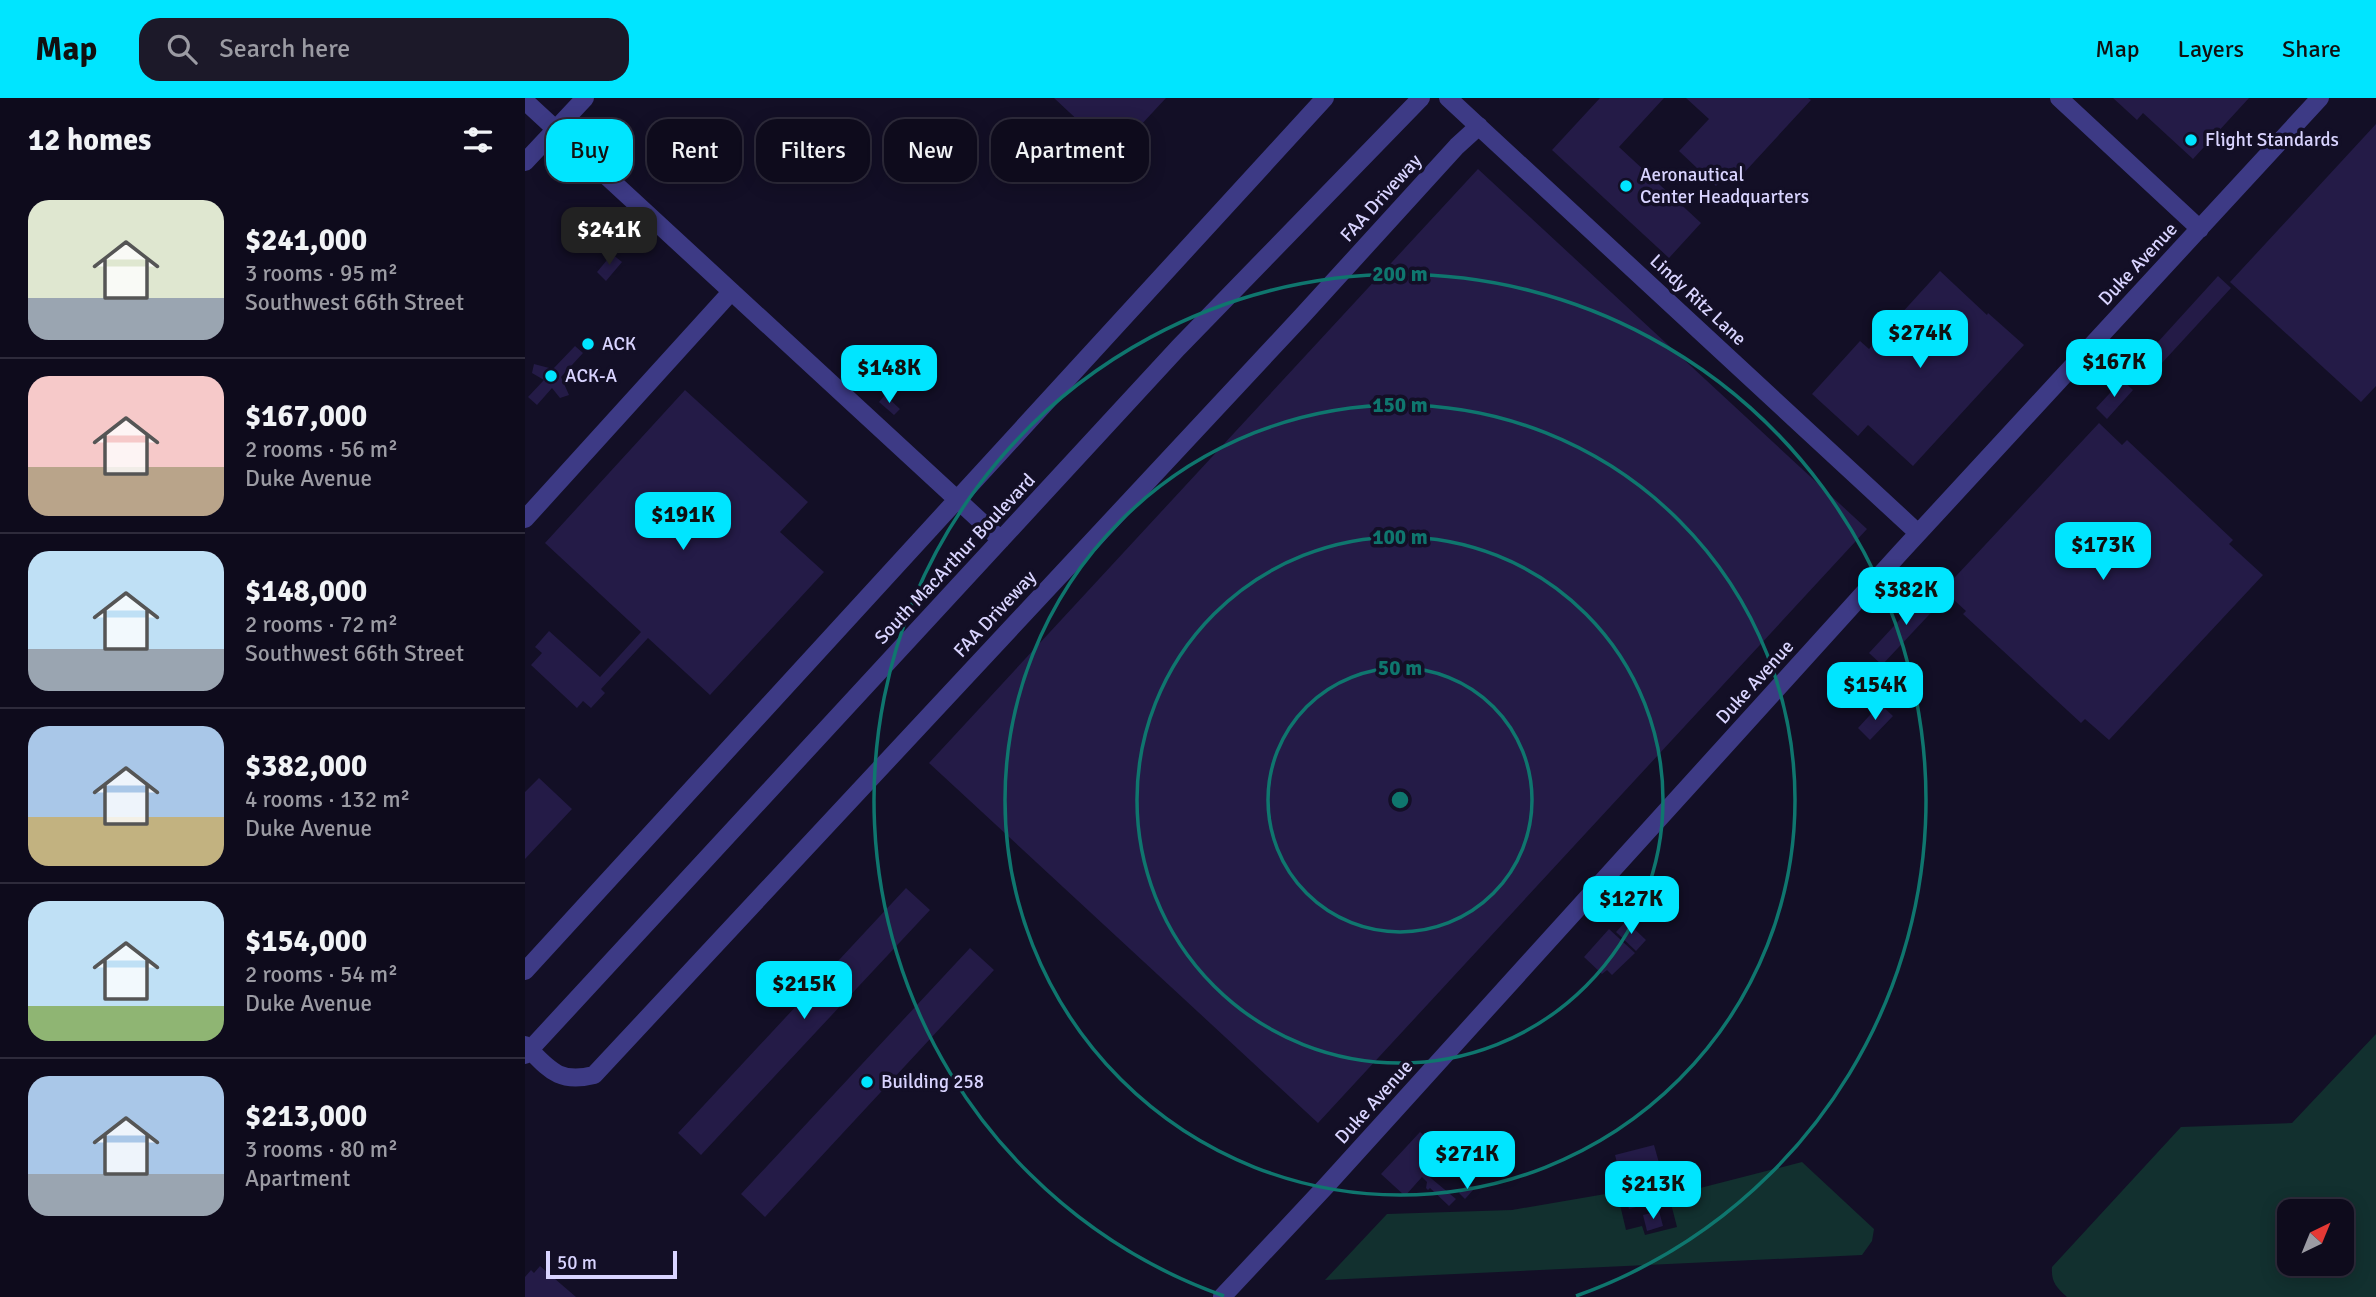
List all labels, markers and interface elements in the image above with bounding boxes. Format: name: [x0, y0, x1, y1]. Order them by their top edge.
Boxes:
search box: [139, 18, 629, 81]
text: Map: [35, 29, 97, 70]
icon: search: [163, 30, 201, 68]
text: Search here: [219, 33, 350, 65]
text: Map: [2095, 34, 2140, 64]
text: Layers: [2178, 34, 2244, 64]
text: Share: [2282, 34, 2341, 64]
chip: Buy: [546, 119, 633, 182]
chip: Rent: [647, 119, 742, 182]
chip: Filters: [756, 119, 870, 182]
chip: New: [884, 119, 977, 182]
chip: Apartment: [991, 119, 1149, 182]
icon: filters: [459, 121, 497, 159]
text: 12 homes: [28, 122, 151, 159]
place label: Flight Standards: [2205, 128, 2339, 152]
marker: Flight Standards: [2183, 132, 2199, 148]
street label: FAA Driveway: [1335, 149, 1427, 247]
place label: Aeronautical Center Headquarters: [1640, 163, 1809, 209]
marker: Aeronautical Center Headquarters: [1618, 178, 1634, 194]
pin: $241K: [560, 208, 658, 267]
text: $241K: [577, 215, 641, 244]
street label: Duke Avenue: [2093, 217, 2183, 311]
text: $241,000: [245, 222, 367, 259]
icon: home: [84, 228, 168, 312]
street label: Lindy Ritz Lane: [1645, 249, 1751, 351]
text: 3 rooms · 95 m²: [245, 259, 398, 288]
text: 200 m: [1372, 261, 1428, 287]
text: Southwest 66th Street: [245, 288, 464, 317]
pin: $274K: [1871, 310, 1969, 370]
text: $274K: [1888, 318, 1952, 347]
place label: ACK: [602, 332, 637, 356]
marker: ACK: [580, 336, 596, 352]
pin: $167K: [2065, 340, 2163, 399]
pin: $148K: [840, 345, 938, 405]
text: $167K: [2082, 347, 2146, 376]
text: $148K: [857, 353, 921, 382]
place label: ACK-A: [565, 364, 618, 388]
marker: ACK-A: [543, 368, 559, 384]
text: 150 m: [1372, 392, 1428, 418]
text: $167,000: [245, 398, 367, 435]
icon: home: [84, 404, 168, 488]
text: 2 rooms · 56 m²: [245, 435, 398, 464]
text: Duke Avenue: [245, 464, 372, 493]
street label: South MacArthur Boulevard: [869, 469, 1041, 649]
pin: $191K: [634, 492, 732, 552]
text: $191K: [651, 500, 715, 529]
pin: $173K: [2054, 522, 2152, 582]
text: 100 m: [1372, 524, 1428, 550]
text: $173K: [2071, 530, 2135, 559]
street label: FAA Driveway: [949, 565, 1041, 662]
pin: $382K: [1857, 568, 1955, 627]
text: $148,000: [245, 573, 367, 610]
text: $382K: [1874, 575, 1938, 604]
icon: home: [84, 579, 168, 663]
text: 2 rooms · 72 m²: [245, 610, 398, 639]
street label: Duke Avenue: [1711, 635, 1799, 729]
text: Southwest 66th Street: [245, 639, 464, 668]
text: 50 m: [1378, 655, 1422, 681]
pin: $154K: [1826, 662, 1924, 722]
text: $154K: [1843, 670, 1907, 699]
text: $382,000: [245, 748, 367, 785]
icon: home: [84, 754, 168, 838]
text: 4 rooms · 132 m²: [245, 785, 410, 814]
centre of rings: [1388, 788, 1412, 812]
text: Duke Avenue: [245, 814, 372, 843]
pin: $127K: [1582, 876, 1680, 936]
text: $127K: [1599, 884, 1663, 913]
text: $154,000: [245, 923, 367, 960]
icon: home: [84, 929, 168, 1013]
text: 2 rooms · 54 m²: [245, 960, 398, 989]
pin: $215K: [755, 962, 853, 1021]
text: $215K: [772, 969, 836, 998]
text: Duke Avenue: [245, 989, 372, 1018]
street label: Duke Avenue: [1330, 1055, 1418, 1149]
place label: Building 258: [881, 1070, 984, 1094]
marker: Building 258: [859, 1074, 875, 1090]
text: $213,000: [245, 1098, 367, 1135]
icon: home: [84, 1104, 168, 1188]
pin: $271K: [1418, 1132, 1516, 1191]
text: 3 rooms · 80 m²: [245, 1135, 398, 1164]
text: $271K: [1435, 1139, 1499, 1168]
pin: $213K: [1604, 1162, 1702, 1221]
text: Apartment: [245, 1164, 350, 1193]
text: $213K: [1621, 1169, 1685, 1198]
north arrow: [2277, 1199, 2354, 1276]
map controls: [2277, 1199, 2354, 1276]
scale bar: [546, 1248, 677, 1280]
text: 50 m: [557, 1251, 597, 1275]

